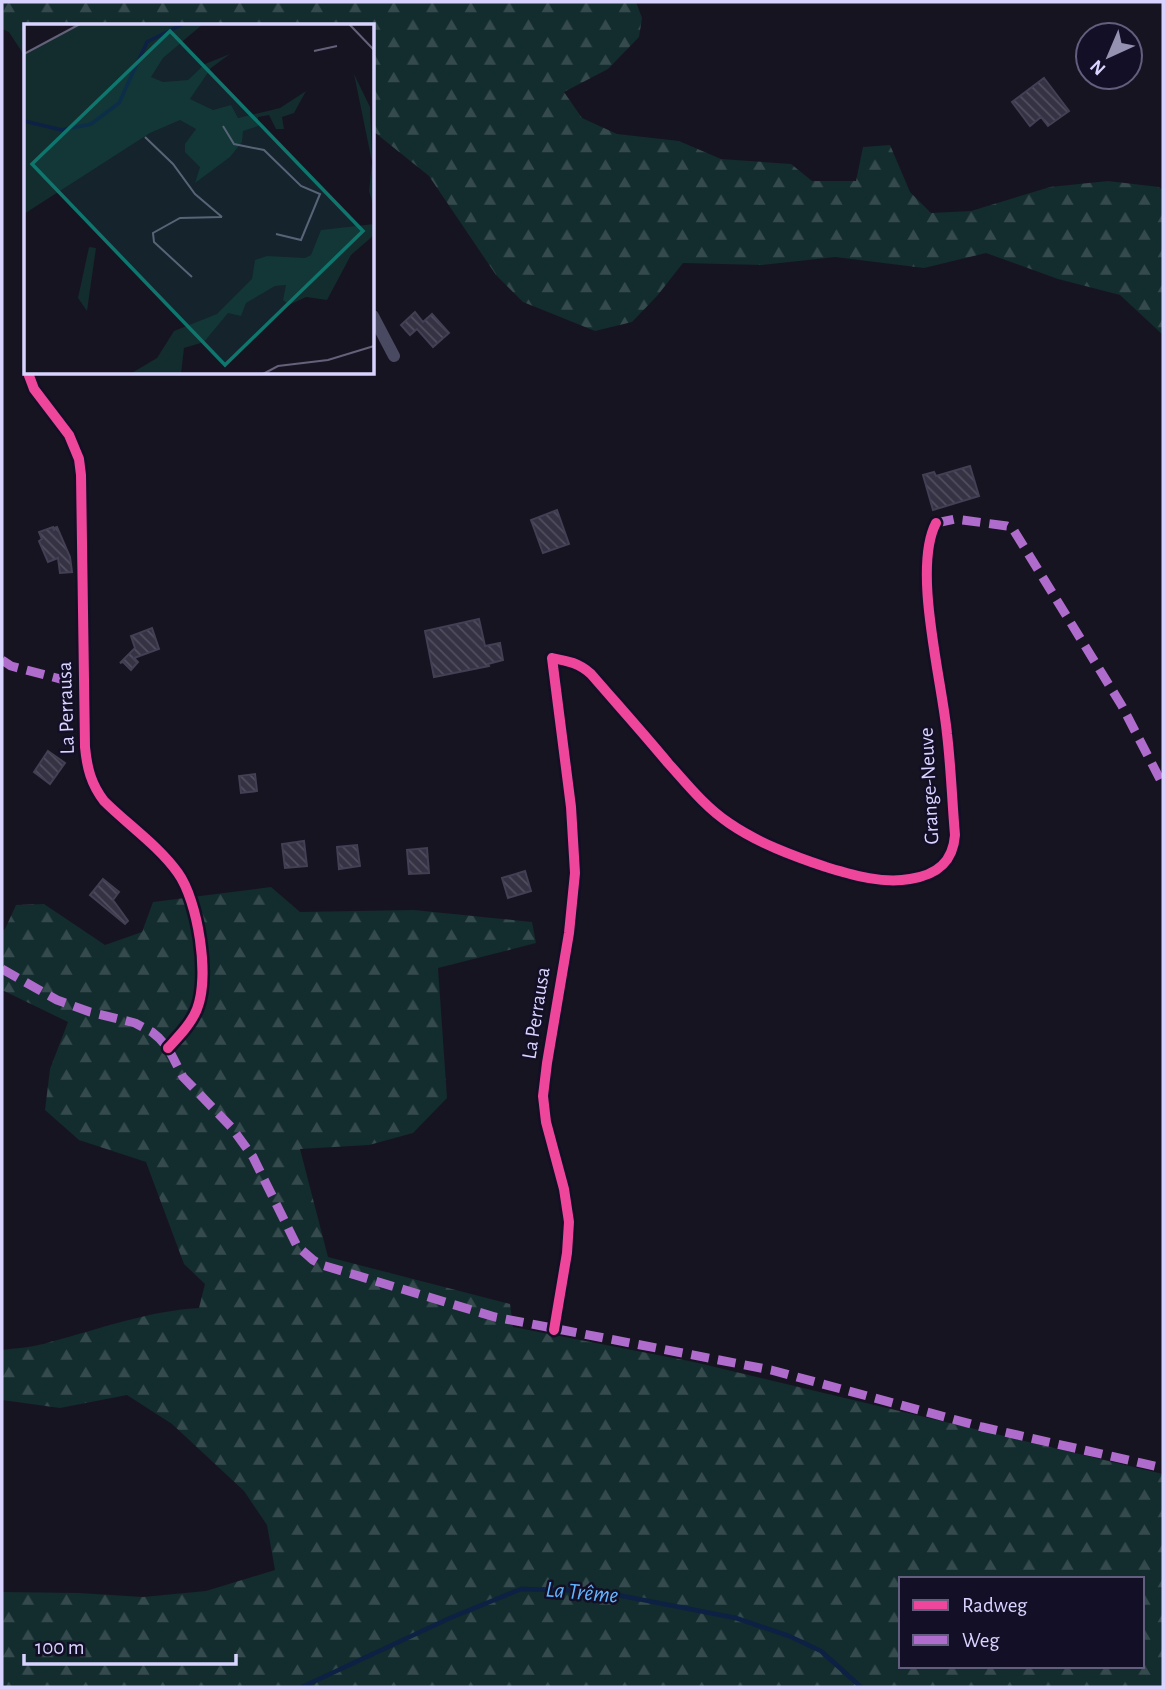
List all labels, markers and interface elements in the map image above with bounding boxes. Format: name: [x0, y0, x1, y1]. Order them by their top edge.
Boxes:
north arrow: [1074, 21, 1144, 91]
inset map: [24, 24, 374, 374]
text: N: [1087, 56, 1110, 79]
street label: La Perrausa: [54, 661, 78, 755]
street label: Grange-Neuve: [915, 727, 943, 845]
street label: La Perrausa: [518, 965, 554, 1061]
legend: [899, 1577, 1144, 1668]
water label: La Trême: [545, 1578, 620, 1608]
text: Radweg: [962, 1595, 1028, 1616]
scale bar: [24, 1622, 236, 1666]
text: Weg: [962, 1630, 1000, 1651]
text: 100 m: [35, 1637, 85, 1658]

